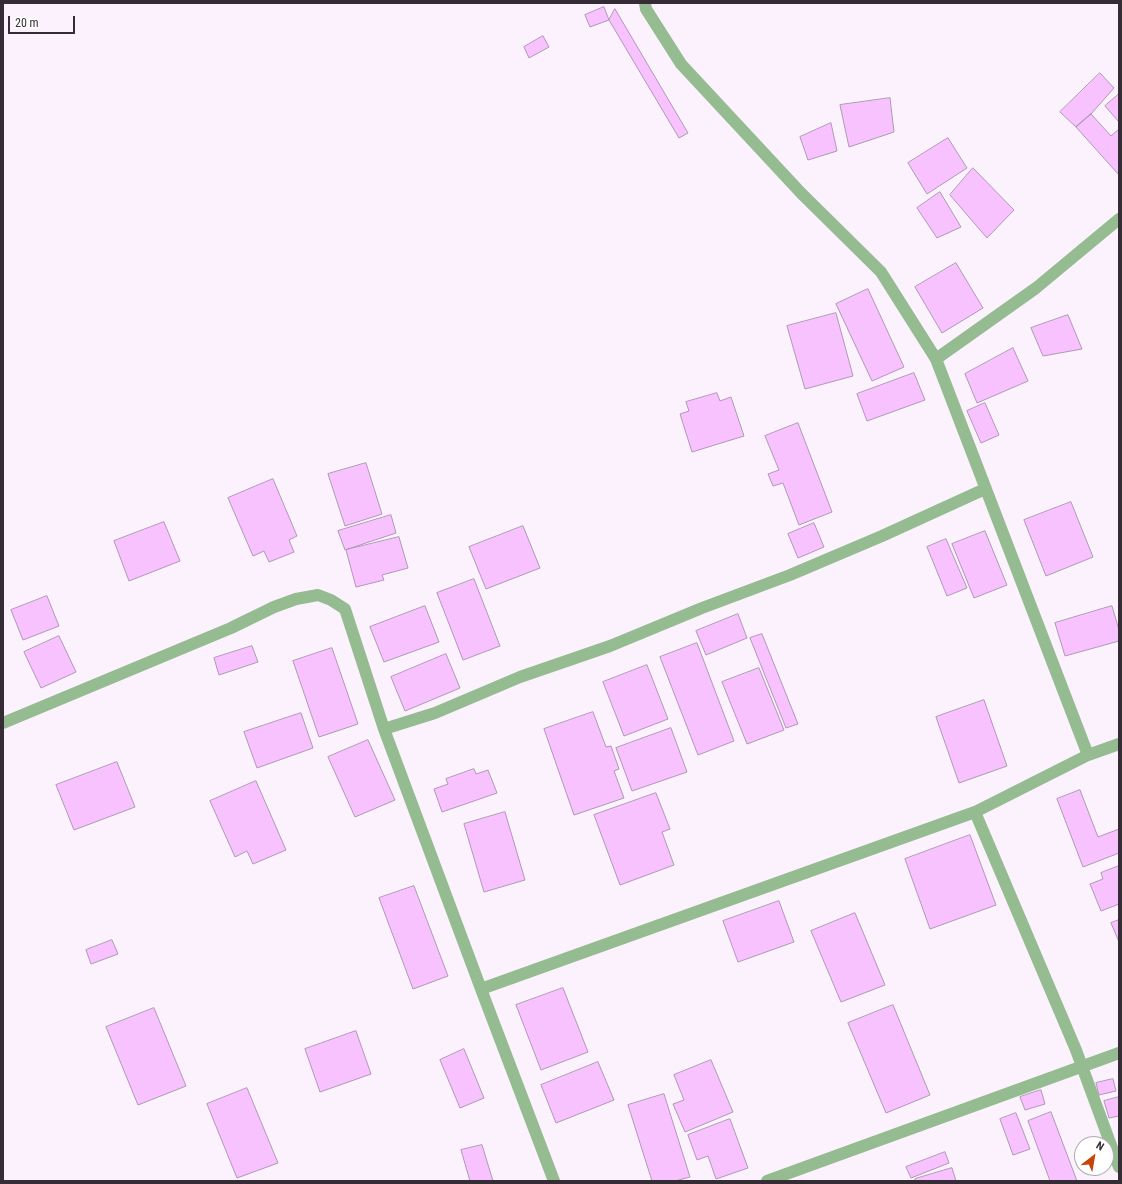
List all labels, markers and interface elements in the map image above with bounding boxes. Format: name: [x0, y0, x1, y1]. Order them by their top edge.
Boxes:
scale bar: [10, 8, 77, 34]
text: 20 m: [15, 16, 39, 30]
north arrow: [1074, 1136, 1114, 1176]
text: N: [1094, 1139, 1106, 1153]

